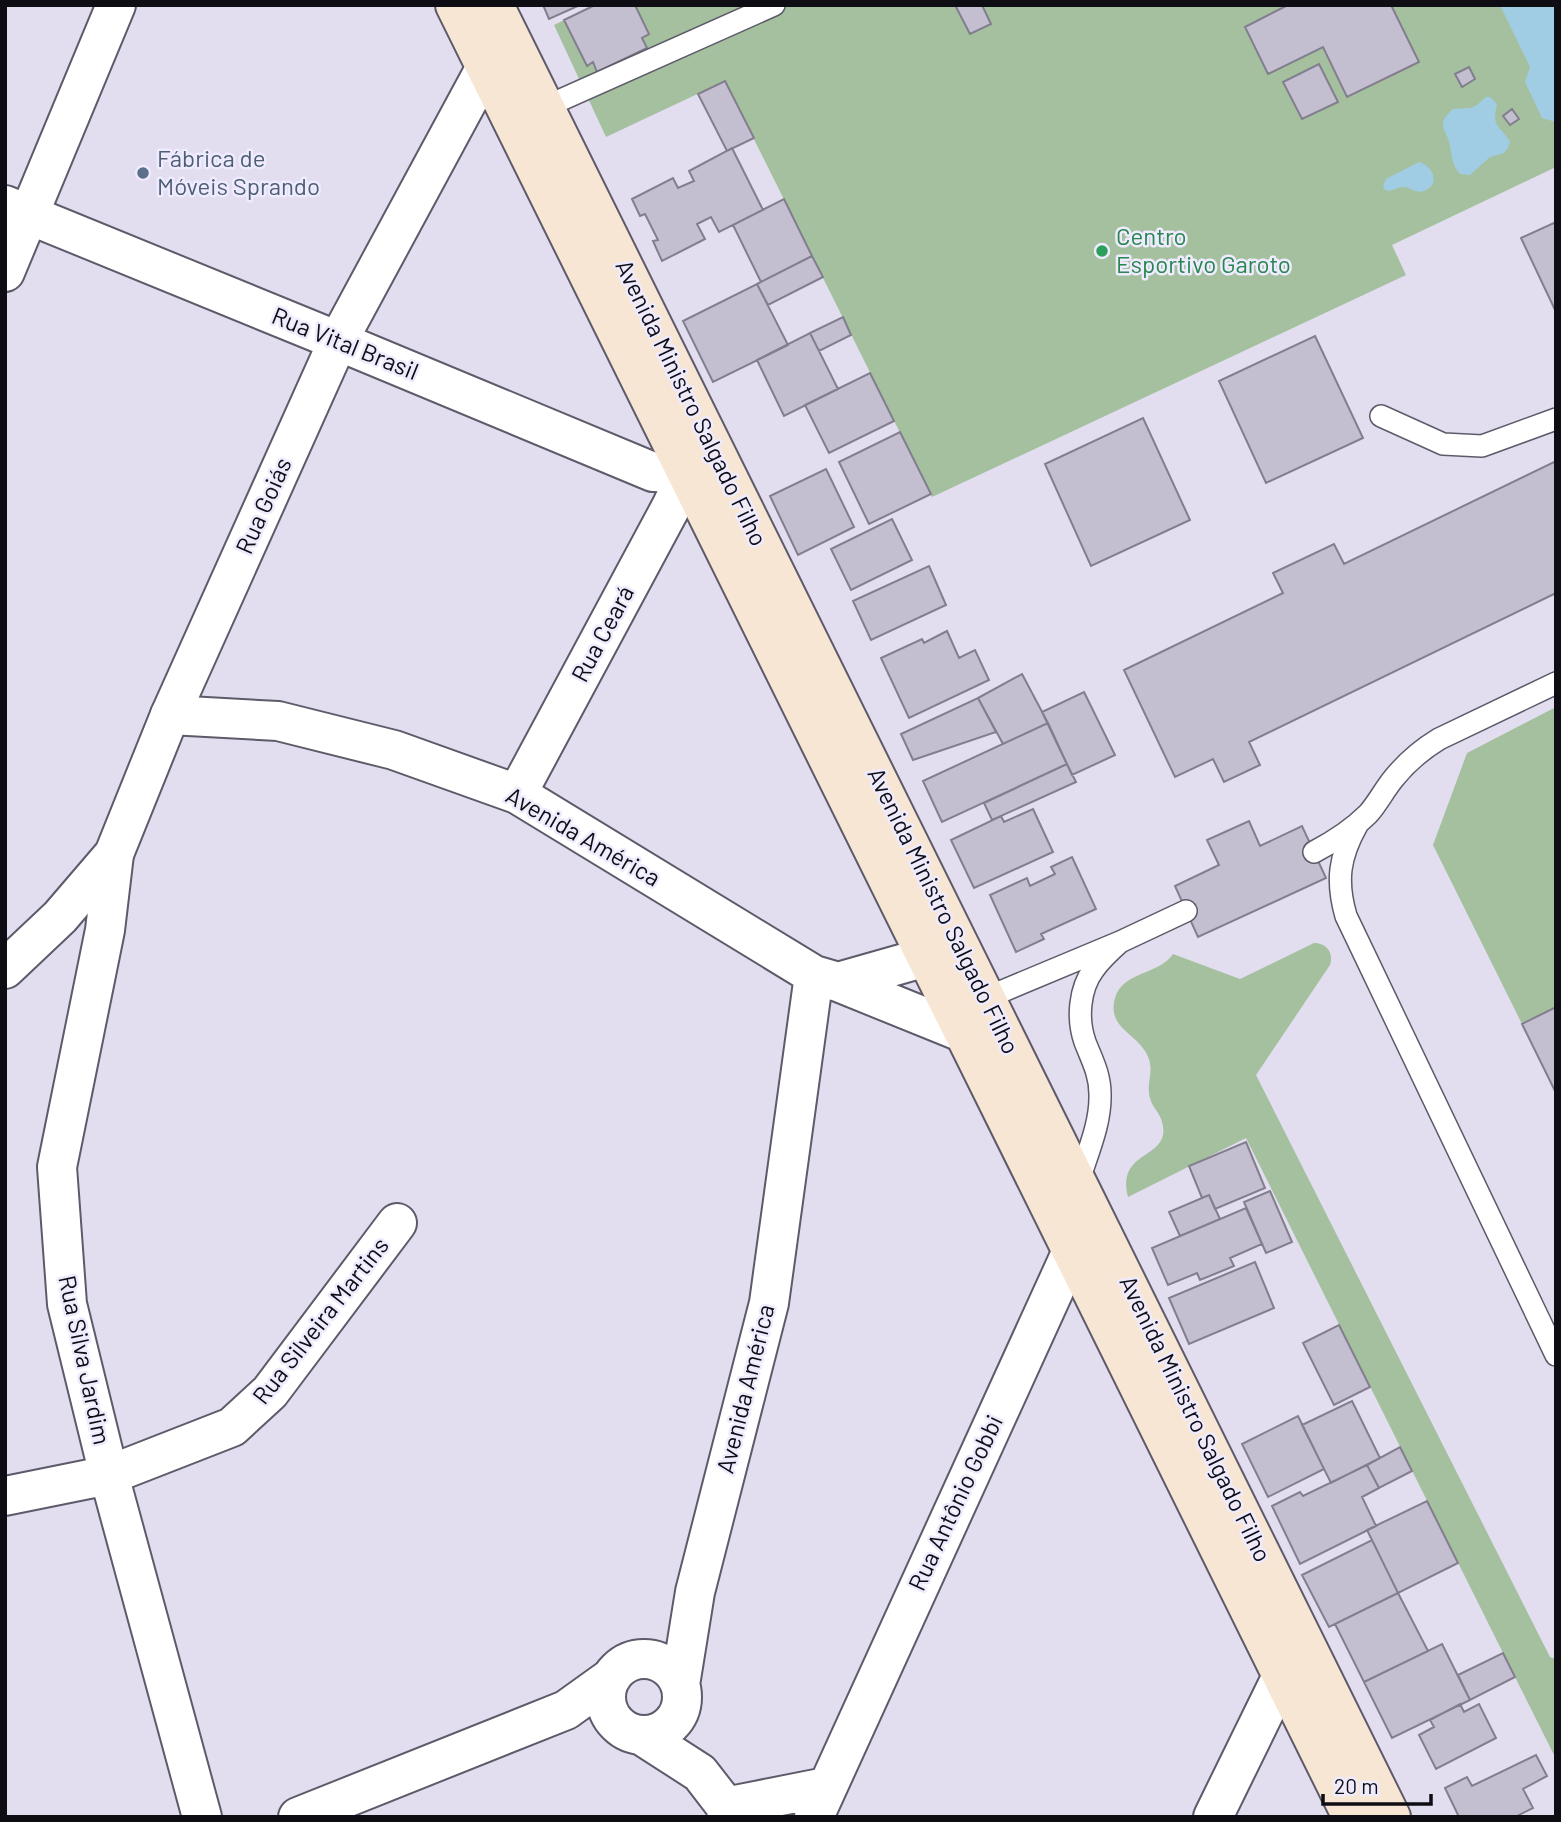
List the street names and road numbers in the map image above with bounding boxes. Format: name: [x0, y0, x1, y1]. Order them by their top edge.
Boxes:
street label: Avenida Ministro Salgado Filho: [610, 254, 774, 550]
street label: Rua Vital Brasil: [268, 300, 423, 385]
street label: Rua Goiás: [229, 453, 297, 558]
street label: Rua Ceará: [564, 580, 639, 686]
street label: Avenida Ministro Salgado Filho: [862, 762, 1026, 1058]
street label: Avenida América: [501, 780, 666, 892]
street label: Rua Silveira Martins: [246, 1231, 394, 1409]
street label: Avenida Ministro Salgado Filho: [1114, 1270, 1278, 1566]
street label: Rua Silva Jardim: [53, 1272, 118, 1447]
street label: Avenida América: [709, 1301, 780, 1476]
street label: Rua Antônio Gobbi: [901, 1410, 1008, 1595]

